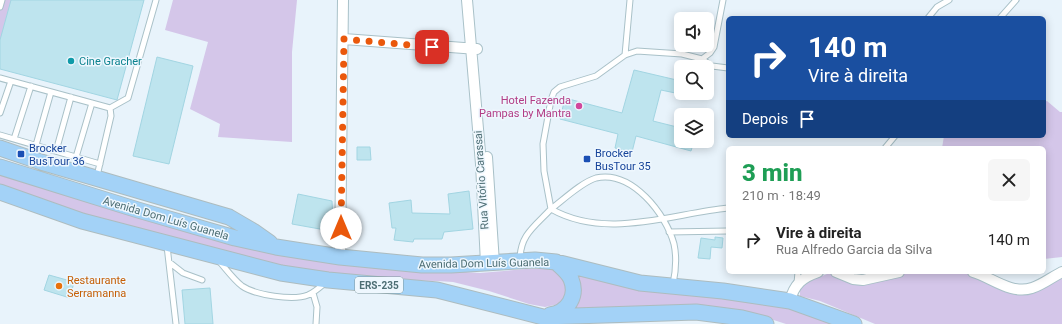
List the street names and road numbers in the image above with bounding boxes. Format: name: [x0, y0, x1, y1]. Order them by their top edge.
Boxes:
street label: Rua Vitório Carassai: [472, 130, 491, 230]
street label: Avenida Dom Luís Guanela: [101, 194, 230, 243]
street label: Avenida Dom Luís Guanela: [419, 256, 549, 271]
road number: ERS-235: [355, 277, 403, 293]

